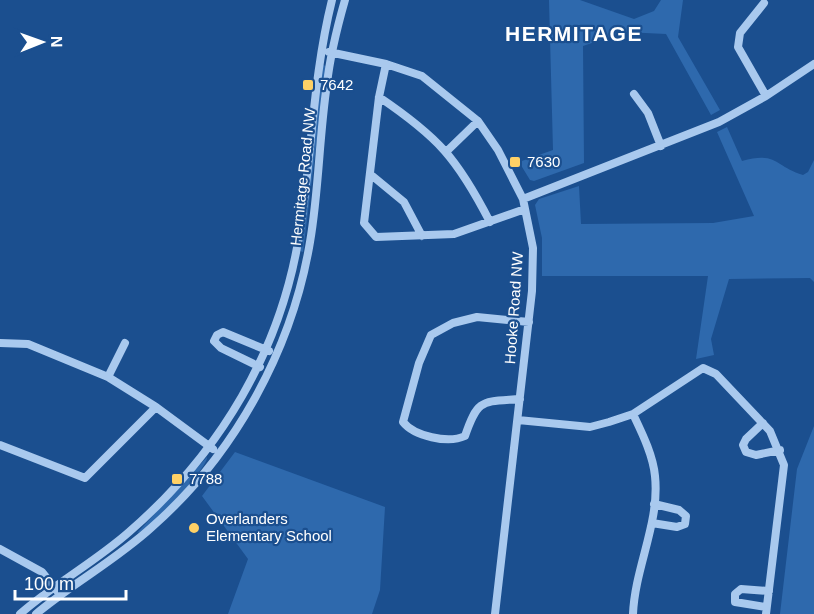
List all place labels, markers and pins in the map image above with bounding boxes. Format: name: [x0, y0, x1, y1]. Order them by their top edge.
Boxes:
place label: 7642: [320, 76, 353, 93]
marker: 7642: [301, 78, 315, 92]
place label: 7630: [527, 153, 560, 170]
marker: 7630: [508, 155, 522, 169]
place label: 7788: [189, 470, 222, 487]
marker: 7788: [170, 472, 184, 486]
place label: Overlanders Elementary School: [206, 510, 332, 544]
marker: Overlanders Elementary School: [187, 521, 201, 535]

